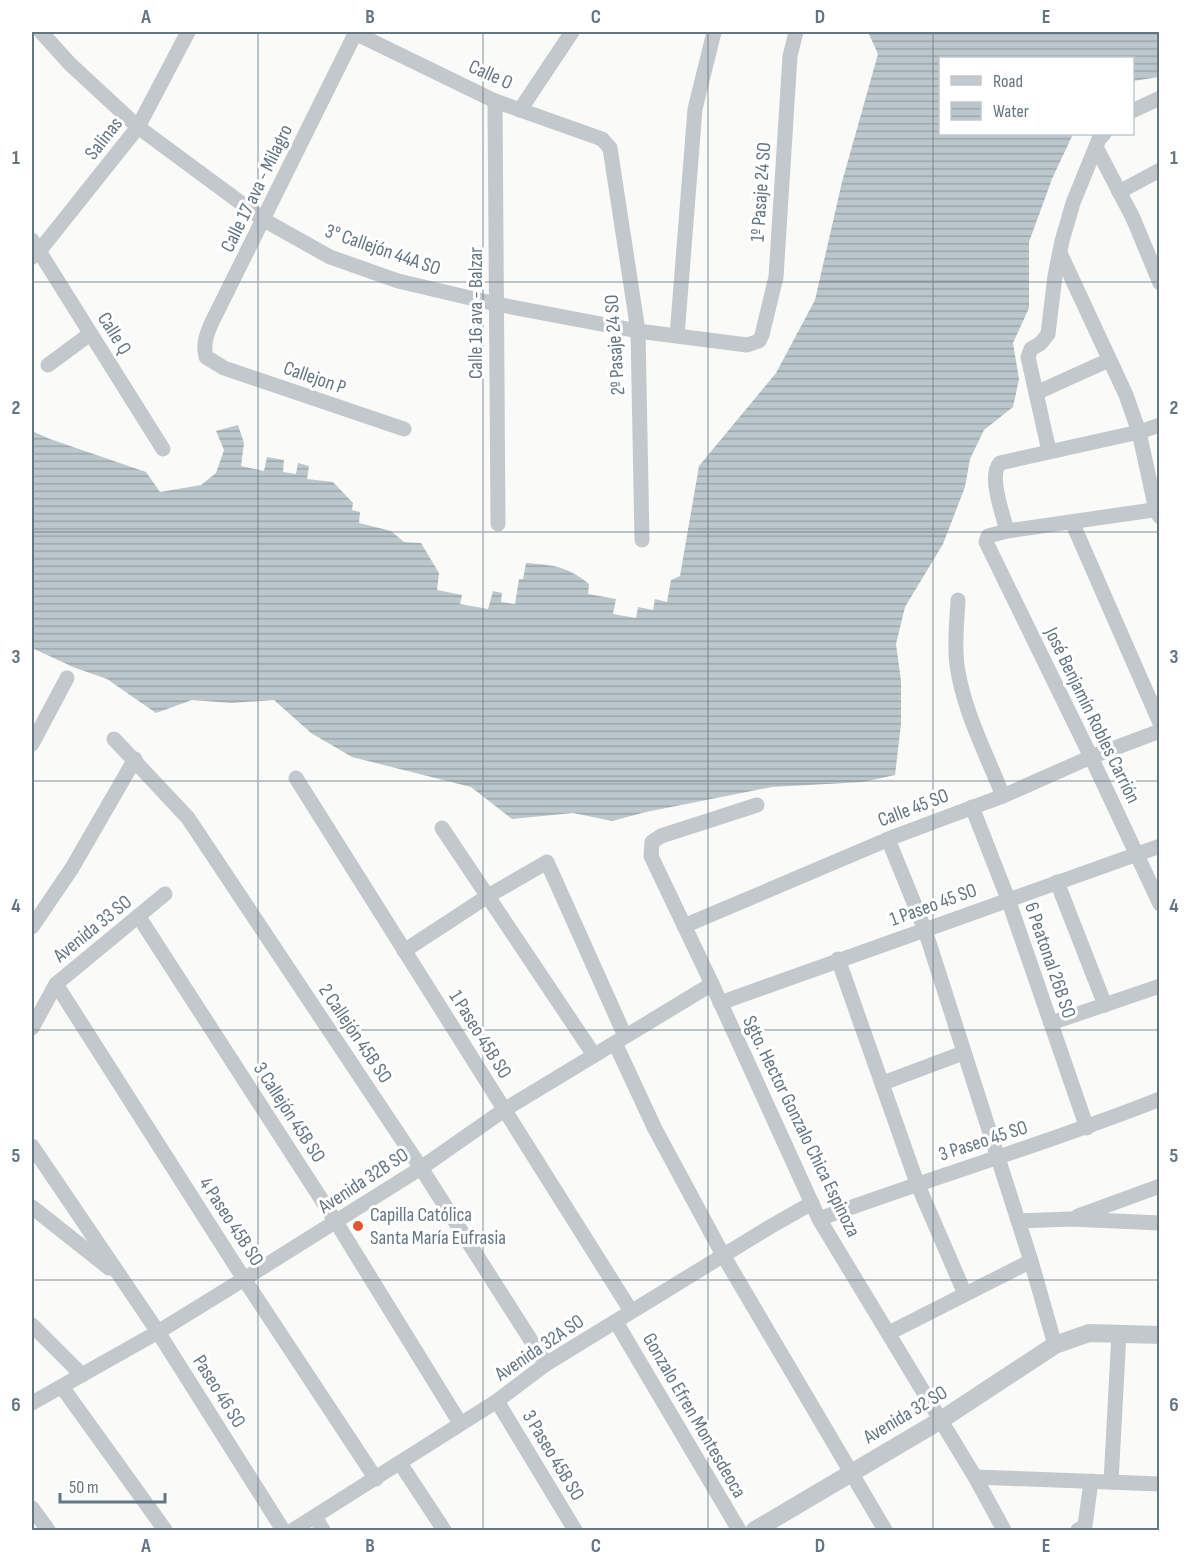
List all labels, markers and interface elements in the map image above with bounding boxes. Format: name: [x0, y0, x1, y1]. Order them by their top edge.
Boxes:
text: A: [140, 5, 151, 29]
text: B: [365, 5, 375, 29]
text: C: [591, 5, 601, 29]
text: D: [815, 5, 825, 29]
text: E: [1042, 5, 1050, 29]
street label: Calle O: [465, 55, 516, 95]
legend: [939, 57, 1134, 135]
text: Road: [993, 71, 1023, 92]
text: Water: [993, 101, 1029, 122]
street label: Salinas: [80, 112, 128, 165]
street label: Calle 17 ava - Milagro: [216, 121, 298, 256]
street label: 1º Pasaje 24 SO: [746, 141, 776, 243]
text: 1: [12, 146, 20, 170]
text: 1: [1170, 146, 1178, 170]
street label: 3° Callejón 44A SO: [322, 219, 444, 281]
street label: Calle 16 ava - Balzar: [464, 247, 488, 379]
street label: 2º Pasaje 24 SO: [600, 294, 630, 396]
street label: Calle Q: [92, 308, 136, 359]
street label: Callejon P: [280, 356, 349, 400]
text: 2: [12, 396, 20, 420]
text: 2: [1170, 396, 1178, 420]
street label: José Benjamín Robles Carrión: [1039, 623, 1145, 807]
text: 3: [12, 645, 21, 669]
text: 3: [1170, 645, 1179, 669]
street label: Calle 45 SO: [875, 784, 952, 832]
street label: 1 Paseo 45 SO: [887, 878, 980, 932]
street label: Avenida 33 SO: [48, 890, 137, 968]
text: 4: [11, 894, 21, 918]
text: 4: [1169, 894, 1179, 918]
street label: 6 Peatonal 26B SO: [1019, 899, 1081, 1021]
street label: 2 Callejón 45B SO: [313, 979, 397, 1088]
street label: 1 Paseo 45B SO: [444, 986, 517, 1083]
street label: Sgto. Hector Gonzalo Chica Espinoza: [737, 1012, 865, 1241]
street label: 3 Callejón 45B SO: [248, 1058, 330, 1167]
street label: 3 Paseo 45 SO: [936, 1115, 1031, 1167]
street label: Avenida 32B SO: [313, 1143, 413, 1219]
text: 5: [12, 1144, 21, 1168]
text: 5: [1170, 1144, 1179, 1168]
street label: 4 Paseo 45B SO: [194, 1173, 269, 1270]
place label: Capilla Católica Santa María Eufrasia: [370, 1203, 506, 1250]
marker: Capilla Católica Santa María Eufrasia: [351, 1219, 365, 1233]
street label: Avenida 32A SO: [490, 1309, 589, 1387]
street label: Gonzalo Efren Montesdeoca: [637, 1329, 751, 1502]
street label: Paseo 46 SO: [187, 1351, 251, 1432]
street label: Avenida 32 SO: [858, 1380, 952, 1450]
text: 6: [11, 1393, 21, 1417]
text: 6: [1169, 1393, 1179, 1417]
street label: 3 Paseo 45B SO: [517, 1406, 589, 1505]
scale bar: [60, 1466, 165, 1504]
text: 50 m: [69, 1477, 99, 1498]
text: A: [140, 1534, 151, 1558]
text: B: [365, 1534, 375, 1558]
text: C: [591, 1534, 601, 1558]
text: D: [815, 1534, 825, 1558]
text: E: [1042, 1534, 1050, 1558]

